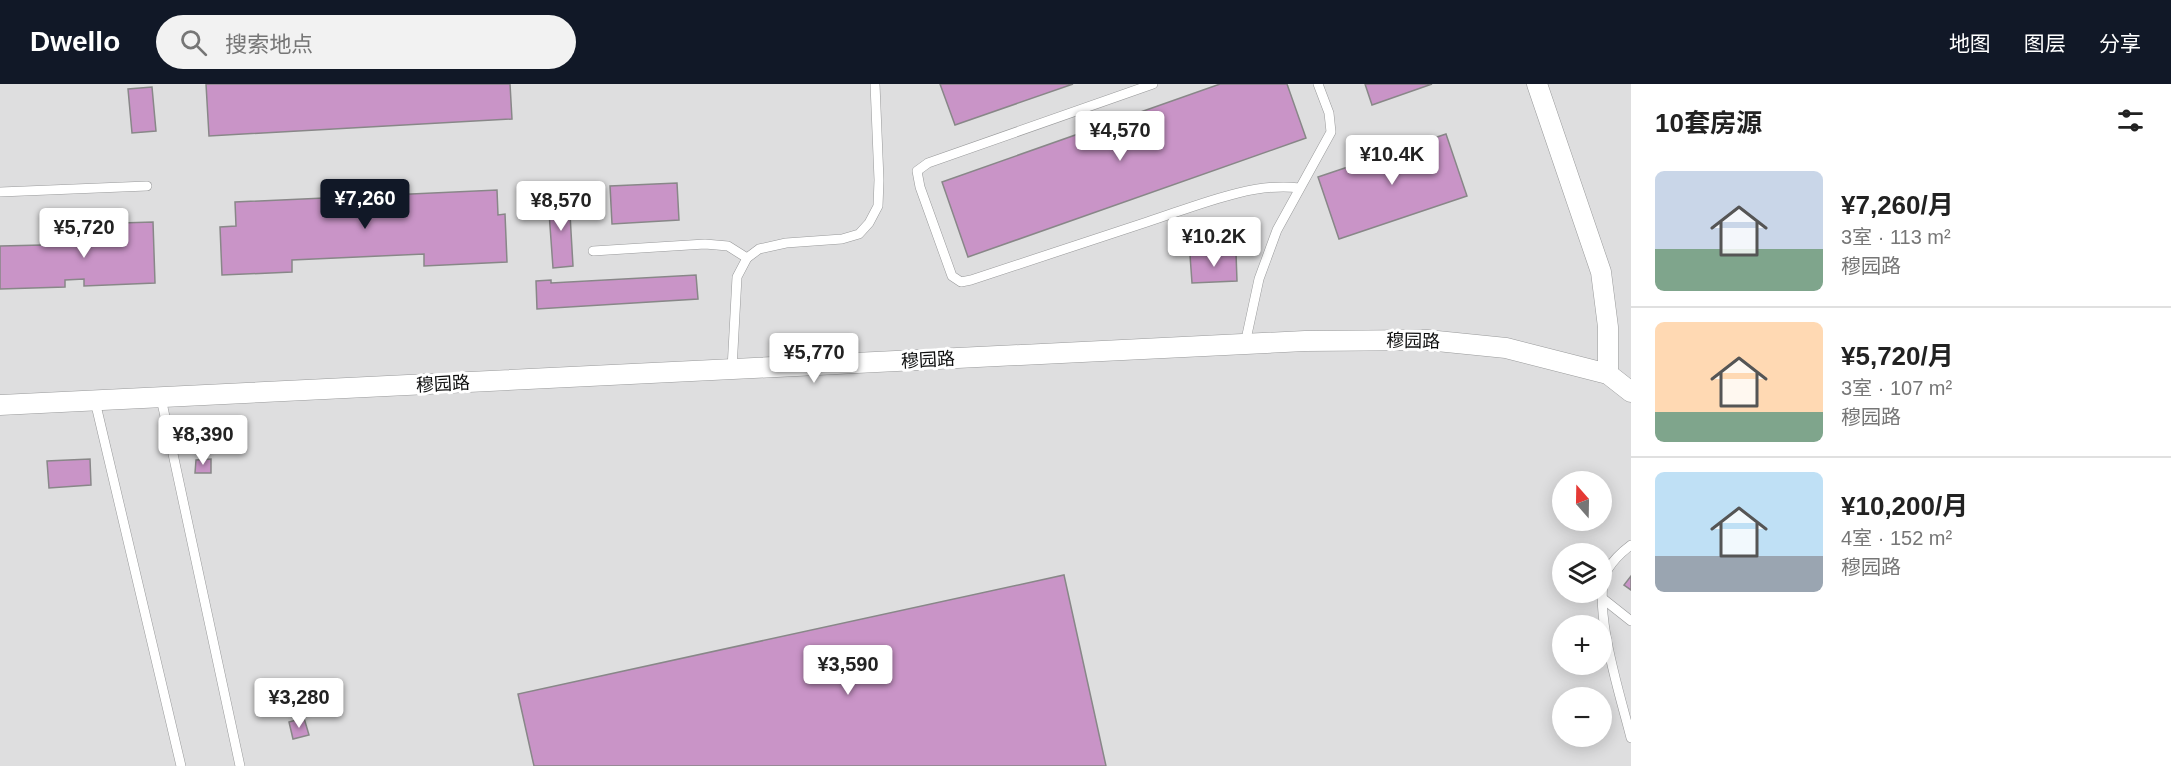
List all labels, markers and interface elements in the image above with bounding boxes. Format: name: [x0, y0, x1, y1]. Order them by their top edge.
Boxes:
search box: [156, 15, 576, 69]
text: Dwello: [30, 26, 120, 57]
icon: search: [177, 26, 210, 59]
text: 搜索地点: [225, 32, 313, 57]
text: 地图: [1949, 32, 1991, 55]
text: 图层: [2024, 32, 2066, 55]
text: 分享: [2099, 32, 2141, 55]
icon: filters: [2114, 104, 2147, 137]
text: 10套房源: [1655, 108, 1762, 138]
pin: ¥4,570: [1071, 111, 1169, 162]
text: ¥4,570: [1089, 119, 1151, 141]
pin: ¥10.4K: [1343, 135, 1441, 186]
text: ¥10.4K: [1360, 143, 1424, 165]
pin: ¥7,260: [316, 179, 414, 230]
pin: ¥8,570: [512, 181, 610, 232]
text: ¥7,260: [334, 187, 396, 209]
text: ¥8,570: [530, 189, 592, 211]
text: ¥7,260/月: [1841, 190, 1954, 220]
icon: home: [1703, 195, 1775, 267]
pin: ¥5,720: [35, 208, 133, 259]
text: ¥5,720: [53, 216, 115, 238]
pin: ¥10.2K: [1165, 217, 1263, 268]
text: ¥10.2K: [1182, 225, 1246, 247]
text: 3室 · 113 m²: [1841, 226, 1951, 248]
text: 穆园路: [1841, 255, 1901, 277]
street label: 穆园路: [1386, 331, 1440, 351]
pin: ¥5,770: [765, 333, 863, 384]
text: ¥5,770: [783, 341, 845, 363]
text: ¥5,720/月: [1841, 341, 1954, 371]
icon: home: [1703, 346, 1775, 418]
street label: 穆园路: [901, 349, 955, 371]
street label: 穆园路: [416, 373, 470, 395]
text: 3室 · 107 m²: [1841, 377, 1952, 399]
text: 穆园路: [1841, 406, 1901, 428]
pin: ¥8,390: [154, 415, 252, 466]
text: ¥8,390: [172, 423, 234, 445]
north arrow: [1552, 471, 1612, 531]
map controls: [1552, 471, 1612, 747]
text: ¥10,200/月: [1841, 491, 1968, 521]
icon: home: [1703, 496, 1775, 568]
text: 4室 · 152 m²: [1841, 527, 1952, 549]
button: layers: [1552, 543, 1612, 603]
text: 穆园路: [1841, 556, 1901, 578]
button: +: [1552, 615, 1612, 675]
pin: ¥3,590: [799, 645, 897, 696]
text: ¥3,590: [817, 653, 879, 675]
pin: ¥3,280: [250, 678, 348, 729]
text: ¥3,280: [268, 686, 330, 708]
button: −: [1552, 687, 1612, 747]

